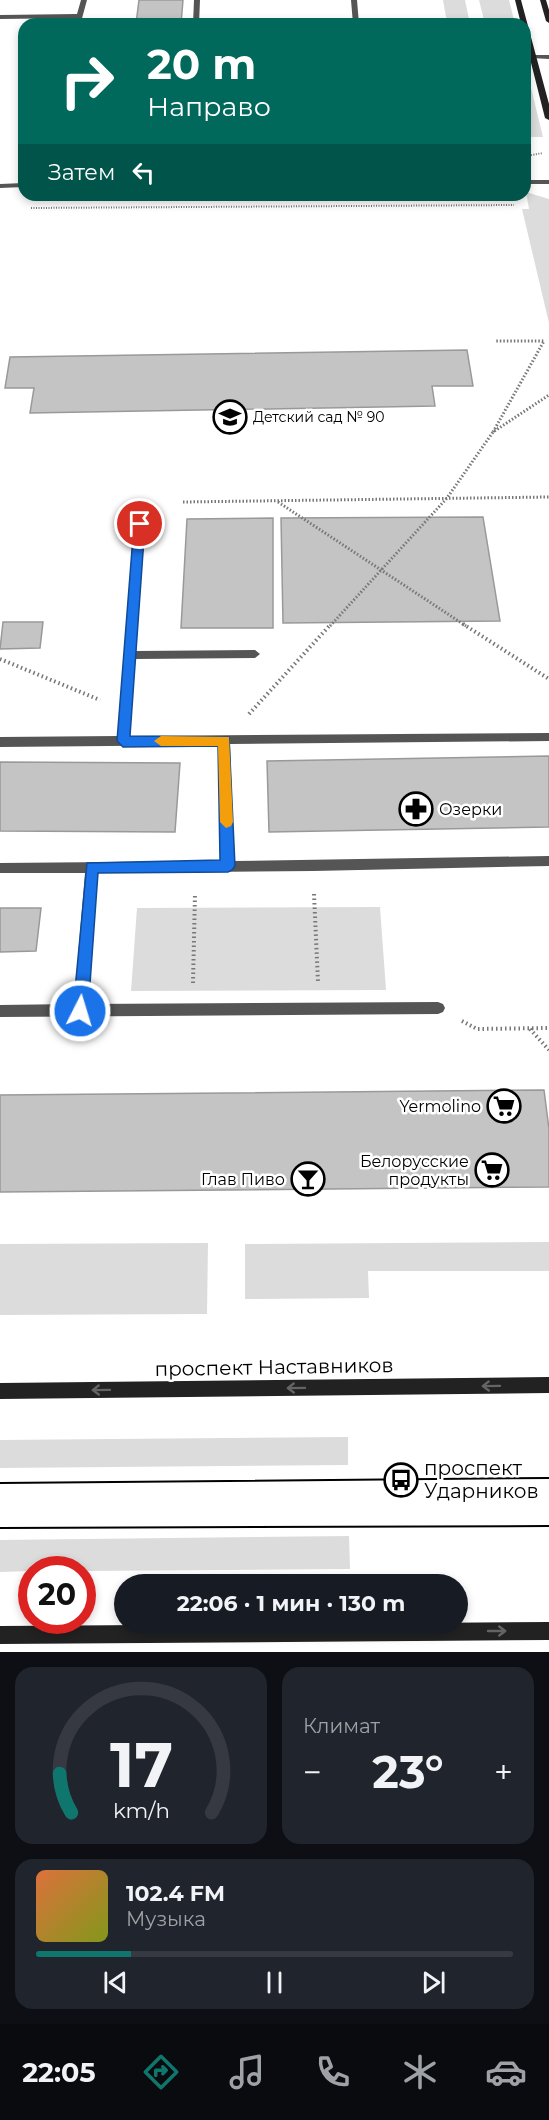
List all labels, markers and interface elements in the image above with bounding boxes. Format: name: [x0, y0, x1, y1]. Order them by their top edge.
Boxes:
text: 20 m: [147, 38, 256, 90]
icon: right: [48, 42, 126, 120]
text: Направо: [147, 90, 271, 123]
icon: left: [127, 156, 160, 189]
text: Затем: [48, 159, 115, 186]
school or university icon: Детский сад № 90: [212, 399, 248, 435]
place label: Детский сад № 90: [253, 408, 385, 426]
pin: [114, 498, 165, 549]
icon: arrive: [123, 507, 156, 540]
pharmacy icon: Озерки: [398, 791, 434, 827]
place label: Озерки: [439, 800, 502, 819]
position arrow: [48, 979, 112, 1043]
supermarket icon: Yermolino: [486, 1088, 522, 1124]
place label: Yermolino: [399, 1097, 481, 1116]
place label: Белорусские продукты: [360, 1152, 469, 1189]
supermarket icon: Белорусские продукты: [474, 1152, 510, 1188]
bar icon: Глав Пиво: [290, 1161, 326, 1197]
place label: Глав Пиво: [201, 1170, 285, 1189]
street label: проспект Наставников: [154, 1353, 394, 1381]
one-way arrow: [481, 1380, 501, 1392]
one-way arrow: [286, 1382, 306, 1394]
one-way arrow: [91, 1384, 111, 1396]
place label: проспект Ударников: [424, 1456, 539, 1503]
bus stop icon: проспект Ударников: [383, 1462, 419, 1498]
speed limit sign: 20: [18, 1556, 96, 1634]
text: 22:06 · 1 мин · 130 m: [177, 1590, 405, 1617]
one-way arrow: [487, 1625, 507, 1637]
text: Климат: [303, 1714, 380, 1738]
text: 17: [109, 1727, 173, 1803]
text: 23°: [372, 1744, 444, 1799]
text: −: [303, 1752, 322, 1792]
text: +: [494, 1752, 513, 1792]
text: km/h: [112, 1797, 170, 1823]
text: 102.4 FM: [126, 1880, 225, 1907]
text: Музыка: [126, 1907, 206, 1931]
icon: previous: [99, 1966, 132, 1999]
icon: pause: [258, 1966, 291, 1999]
icon: next: [417, 1966, 450, 1999]
icon: directions: [140, 2051, 182, 2093]
icon: music: [226, 2051, 268, 2093]
icon: phone: [312, 2051, 354, 2093]
icon: climate: [399, 2051, 441, 2093]
icon: car: [485, 2051, 527, 2093]
text: 22:05: [22, 2056, 95, 2089]

